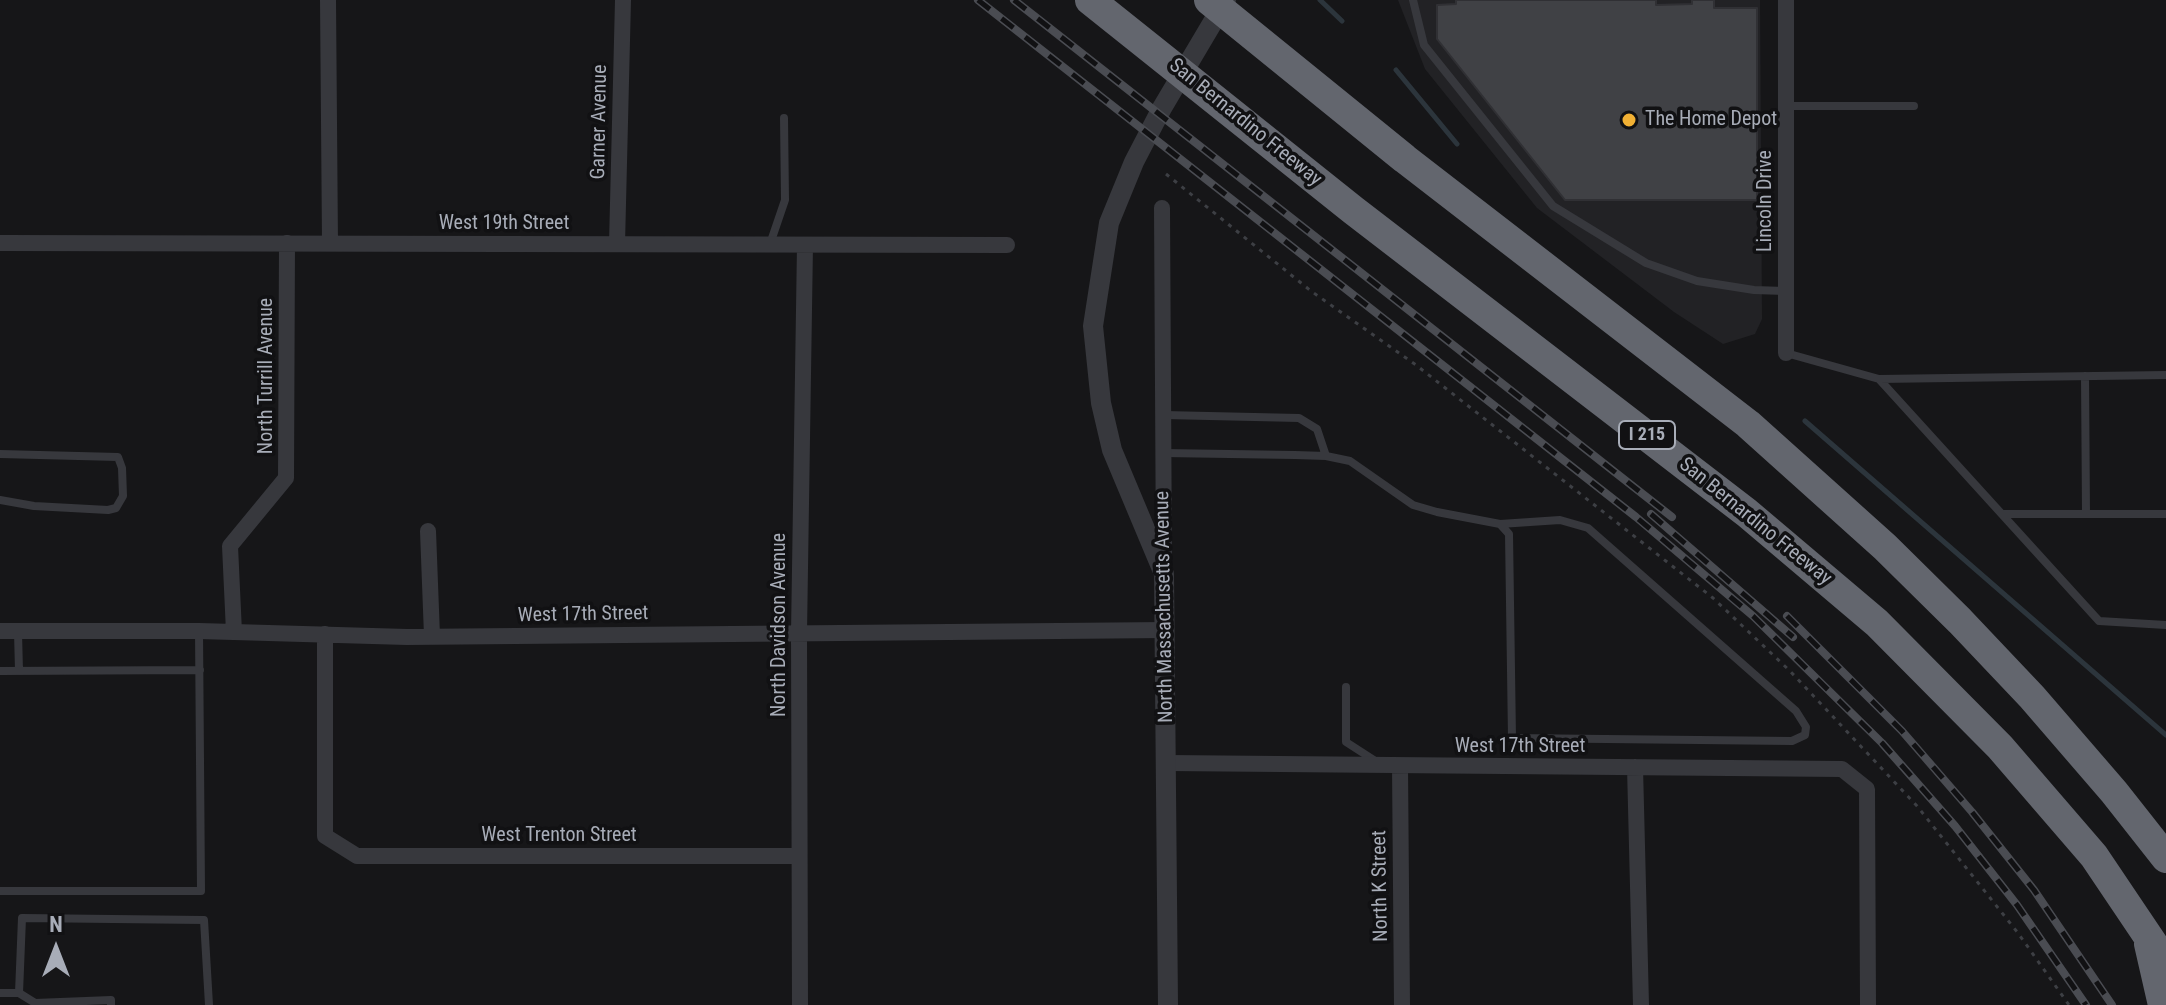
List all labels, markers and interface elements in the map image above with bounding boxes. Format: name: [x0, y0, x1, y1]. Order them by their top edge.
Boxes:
street label: San Bernardino Freeway: [1164, 54, 1326, 192]
street label: Garner Avenue: [587, 64, 613, 180]
place label: The Home Depot: [1645, 108, 1777, 132]
marker: The Home Depot: [1620, 111, 1638, 129]
street label: Lincoln Drive: [1754, 150, 1778, 252]
street label: West 19th Street: [439, 212, 569, 236]
street label: North Turrill Avenue: [255, 298, 279, 454]
road number: I 215: [1619, 421, 1675, 449]
street label: San Bernardino Freeway: [1674, 453, 1836, 591]
street label: North Massachusetts Avenue: [1151, 491, 1179, 723]
street label: North Davidson Avenue: [768, 533, 792, 717]
street label: West 17th Street: [517, 602, 649, 628]
street label: West 17th Street: [1455, 735, 1585, 759]
street label: West Trenton Street: [481, 824, 637, 848]
street label: North K Street: [1368, 830, 1394, 942]
north arrow: [16, 909, 96, 989]
text: N: [49, 912, 63, 937]

